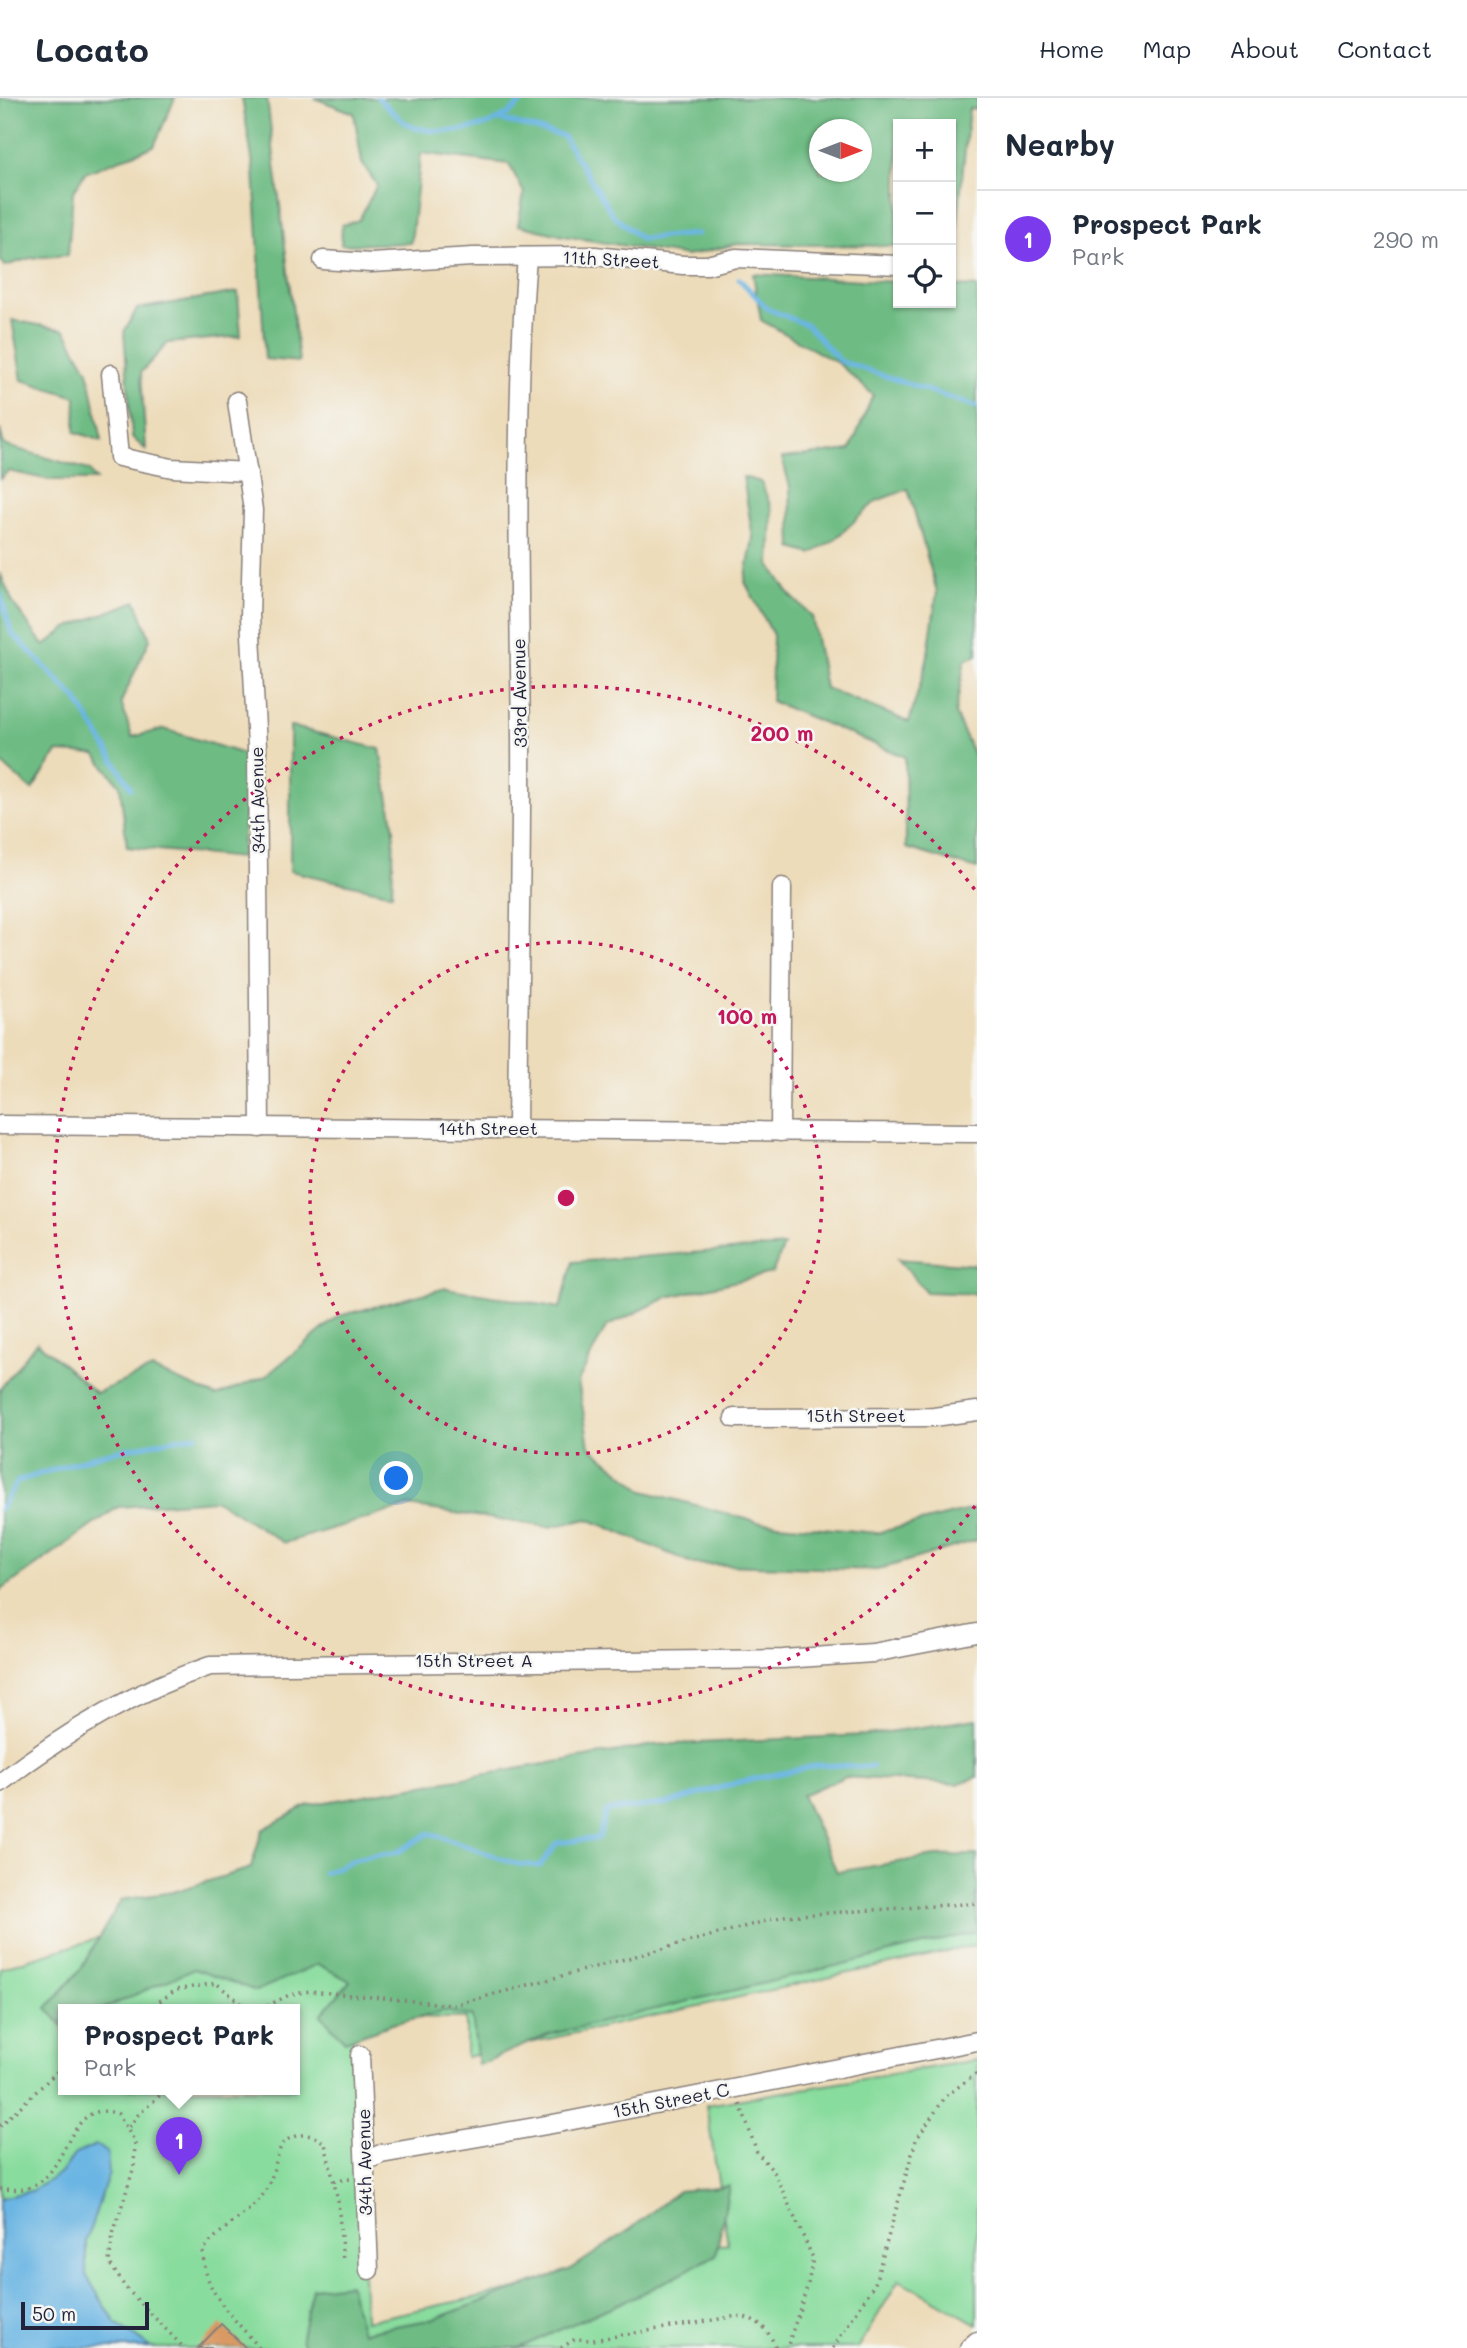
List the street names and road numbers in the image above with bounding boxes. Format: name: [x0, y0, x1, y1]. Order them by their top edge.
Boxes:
street label: 11th Street: [562, 244, 660, 274]
street label: 33rd Avenue: [506, 638, 532, 748]
street label: 34th Avenue: [244, 746, 270, 854]
street label: 14th Street: [438, 1116, 538, 1140]
street label: 15th Street: [806, 1403, 906, 1427]
street label: 15th Street A: [415, 1648, 533, 1672]
street label: 15th Street C: [610, 2077, 731, 2123]
street label: 34th Avenue: [351, 2108, 377, 2216]

